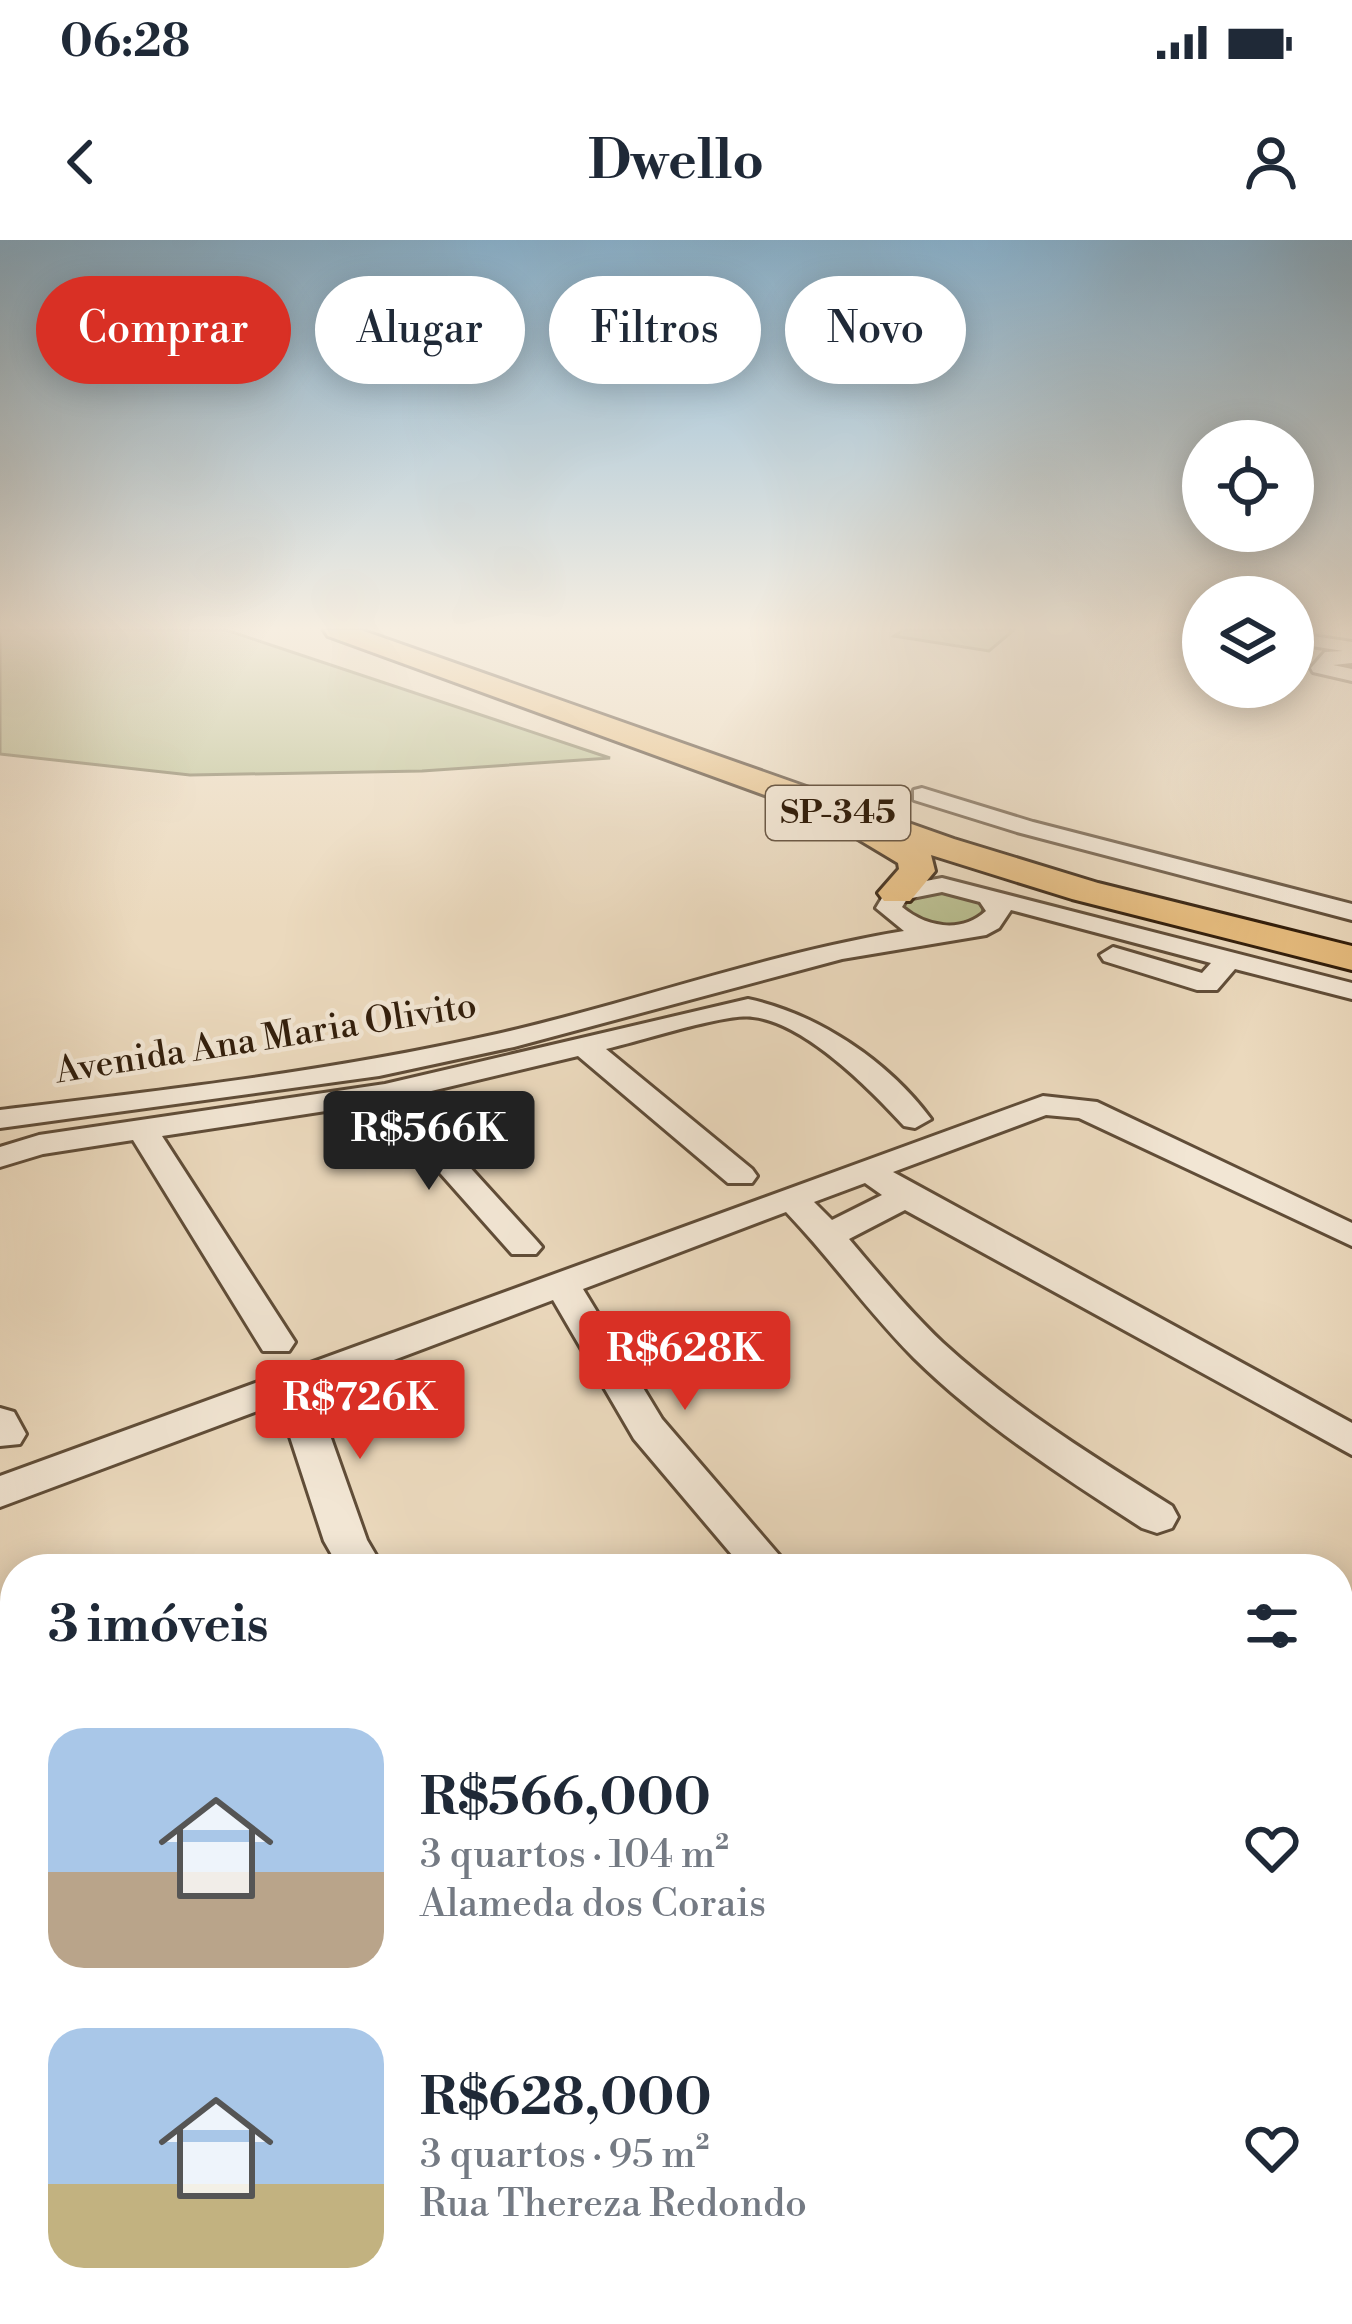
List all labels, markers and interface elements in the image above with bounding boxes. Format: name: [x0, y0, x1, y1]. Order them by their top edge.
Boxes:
text: 06:28: [60, 14, 190, 71]
text: Dwello: [588, 128, 764, 196]
icon: back: [48, 129, 114, 195]
icon: person: [1238, 129, 1304, 195]
chip: Comprar: [36, 276, 291, 384]
chip: Alugar: [315, 276, 525, 384]
chip: Filtros: [549, 276, 761, 384]
chip: Novo: [785, 276, 966, 384]
map controls: [1182, 420, 1314, 708]
button: locate: [1182, 420, 1314, 552]
button: layers: [1182, 576, 1314, 708]
road number: SP-345: [766, 786, 910, 840]
street label: Avenida Ana Maria Olivito: [51, 983, 480, 1095]
pin: R$566K: [331, 1091, 527, 1193]
text: R$566K: [351, 1105, 507, 1154]
pin: R$628K: [587, 1311, 783, 1413]
text: R$628K: [606, 1325, 764, 1374]
pin: R$726K: [262, 1360, 458, 1462]
text: R$726K: [283, 1374, 438, 1423]
icon: filters: [1239, 1593, 1305, 1659]
text: 3 imóveis: [48, 1594, 269, 1658]
text: R$566,000: [420, 1767, 711, 1831]
icon: home: [144, 1776, 288, 1920]
icon: heart: [1239, 1815, 1305, 1881]
text: 3 quartos · 104 m²: [420, 1831, 729, 1880]
text: Alameda dos Corais: [420, 1880, 766, 1929]
text: R$628,000: [420, 2067, 711, 2131]
icon: home: [144, 2076, 288, 2220]
icon: heart: [1239, 2115, 1305, 2181]
text: 3 quartos · 95 m²: [420, 2131, 709, 2180]
text: Rua Thereza Redondo: [420, 2180, 807, 2229]

